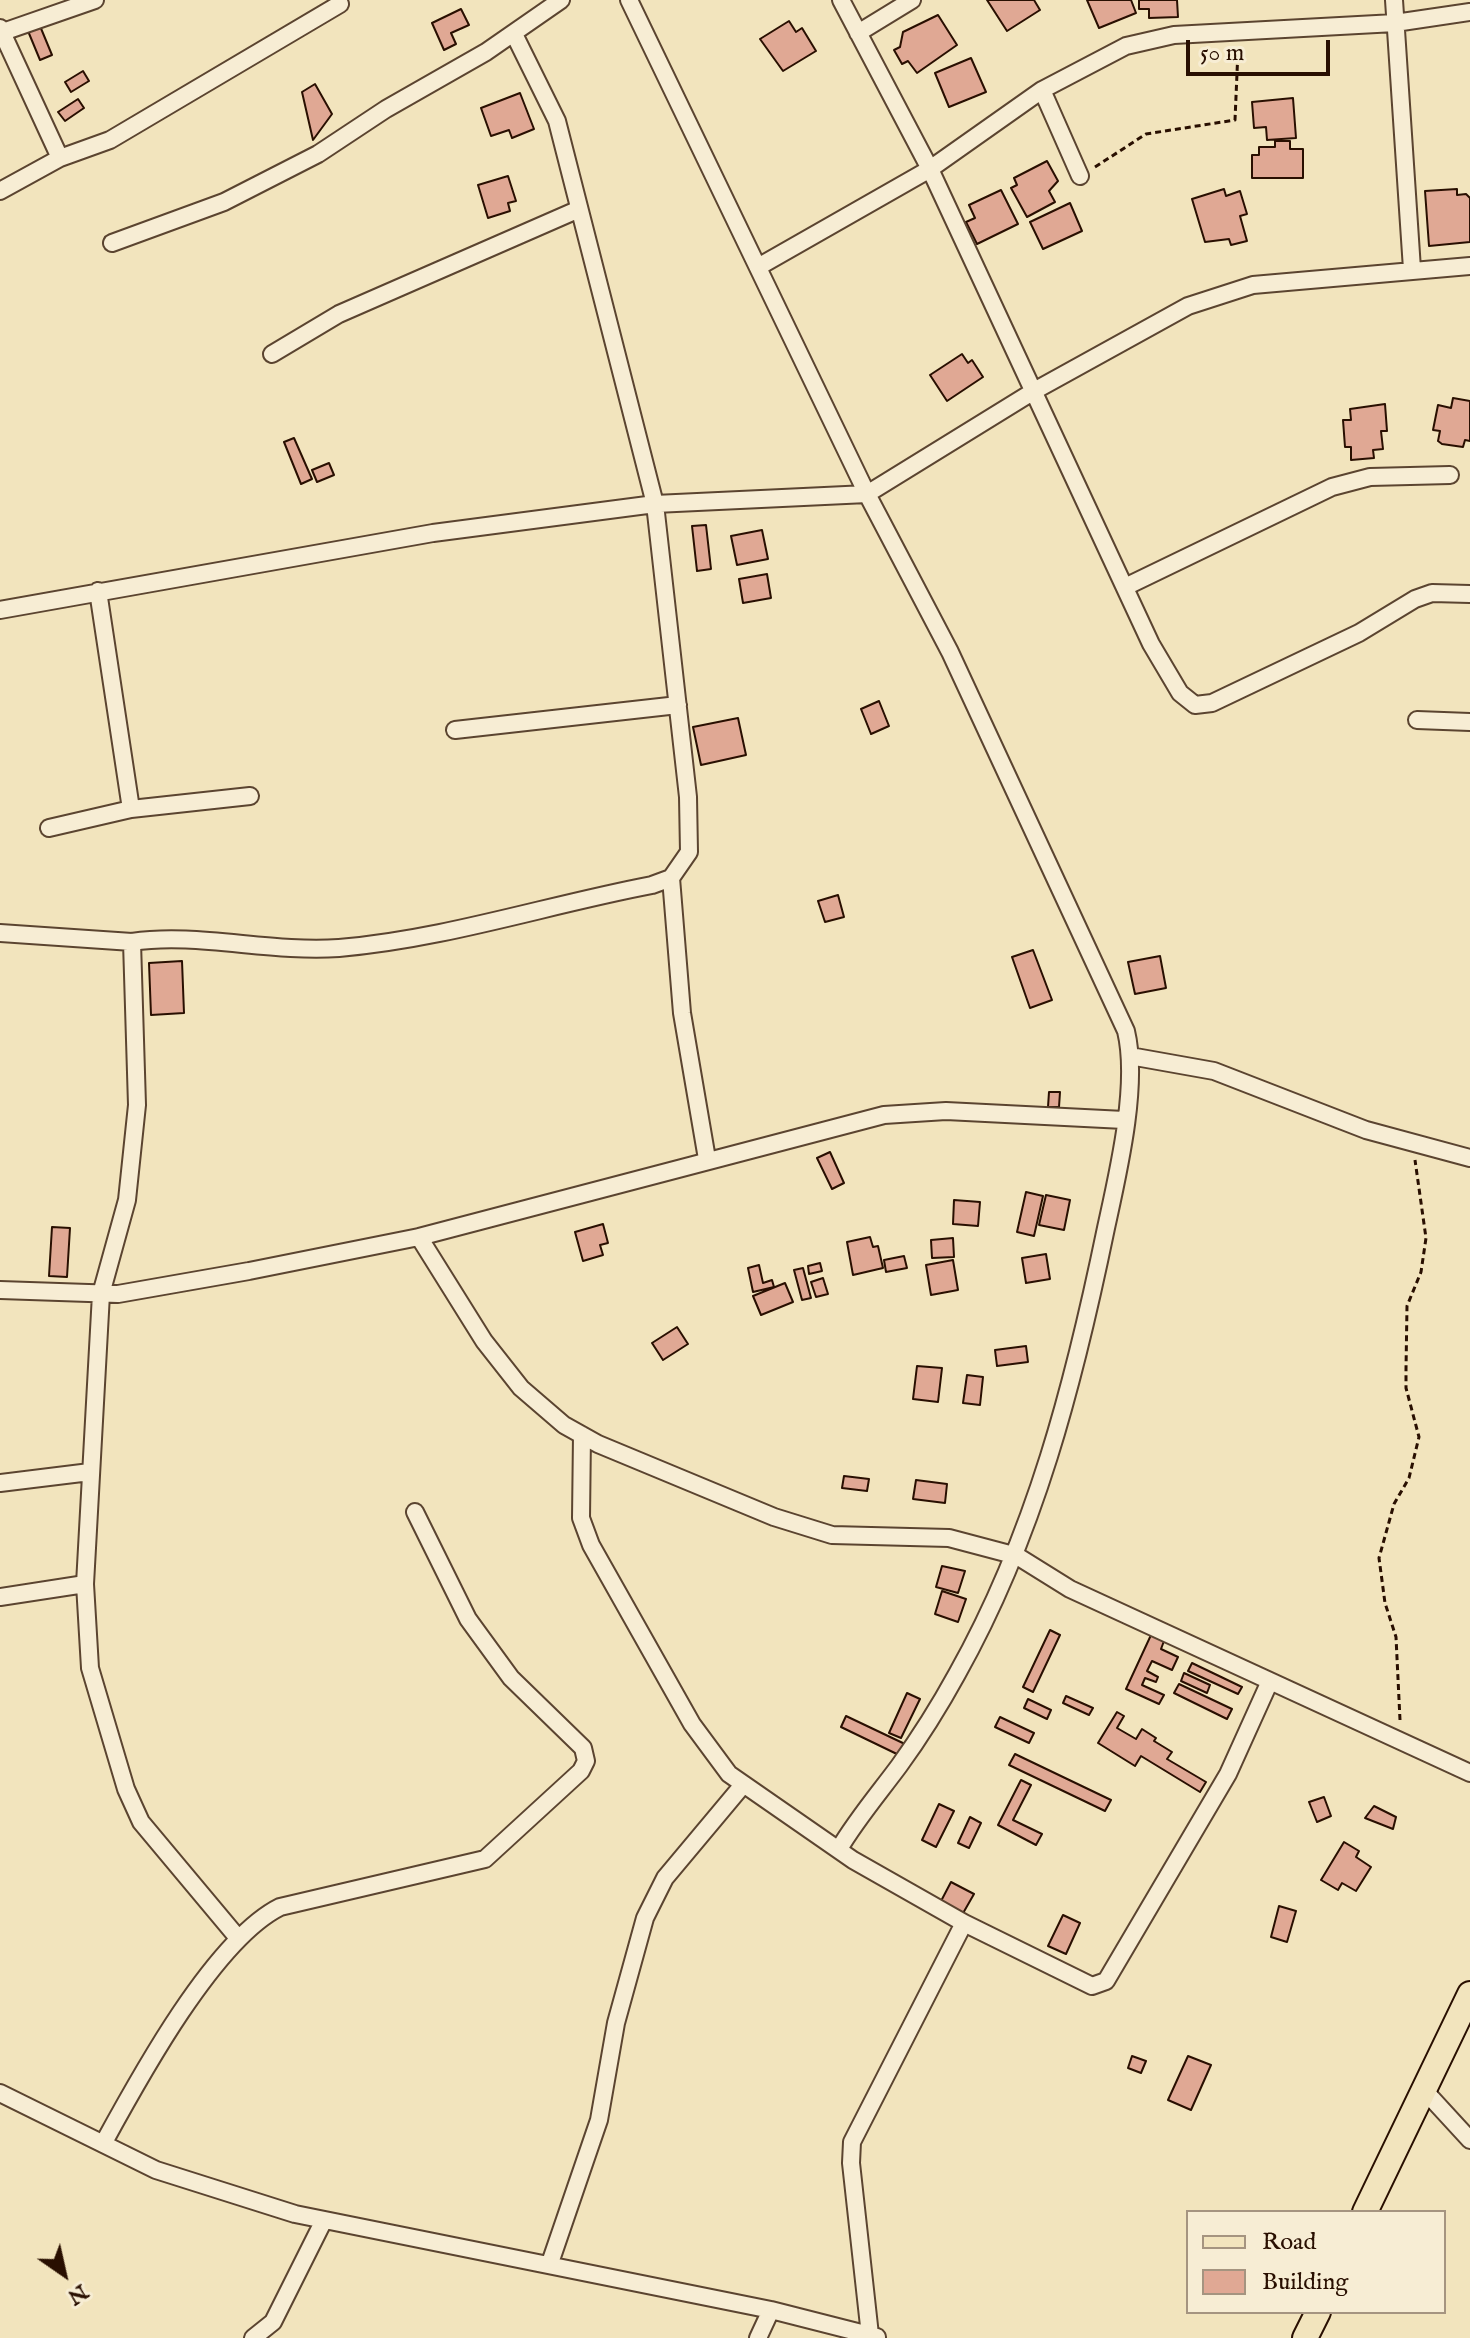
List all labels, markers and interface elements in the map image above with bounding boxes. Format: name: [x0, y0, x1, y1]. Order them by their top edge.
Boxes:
scale bar: [1190, 24, 1334, 74]
text: 50 m: [1200, 38, 1244, 69]
legend: [1186, 2210, 1446, 2314]
text: Road: [1262, 2227, 1316, 2258]
north arrow: [24, 2234, 104, 2314]
text: Building: [1262, 2267, 1348, 2298]
text: N: [62, 2277, 93, 2311]

